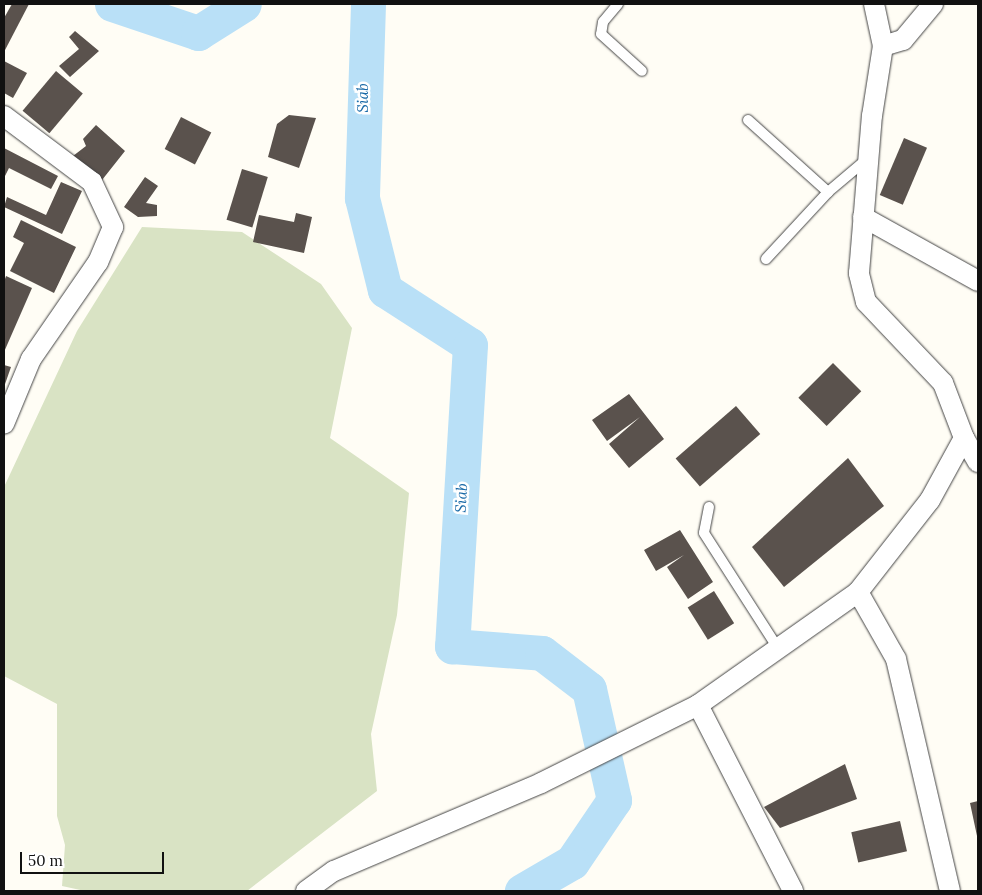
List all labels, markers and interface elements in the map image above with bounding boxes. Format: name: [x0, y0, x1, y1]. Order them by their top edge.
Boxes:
water label: Siab: [354, 83, 372, 113]
water label: Siab: [451, 483, 471, 513]
scale bar: [22, 842, 166, 874]
text: 50 m: [28, 851, 63, 870]

